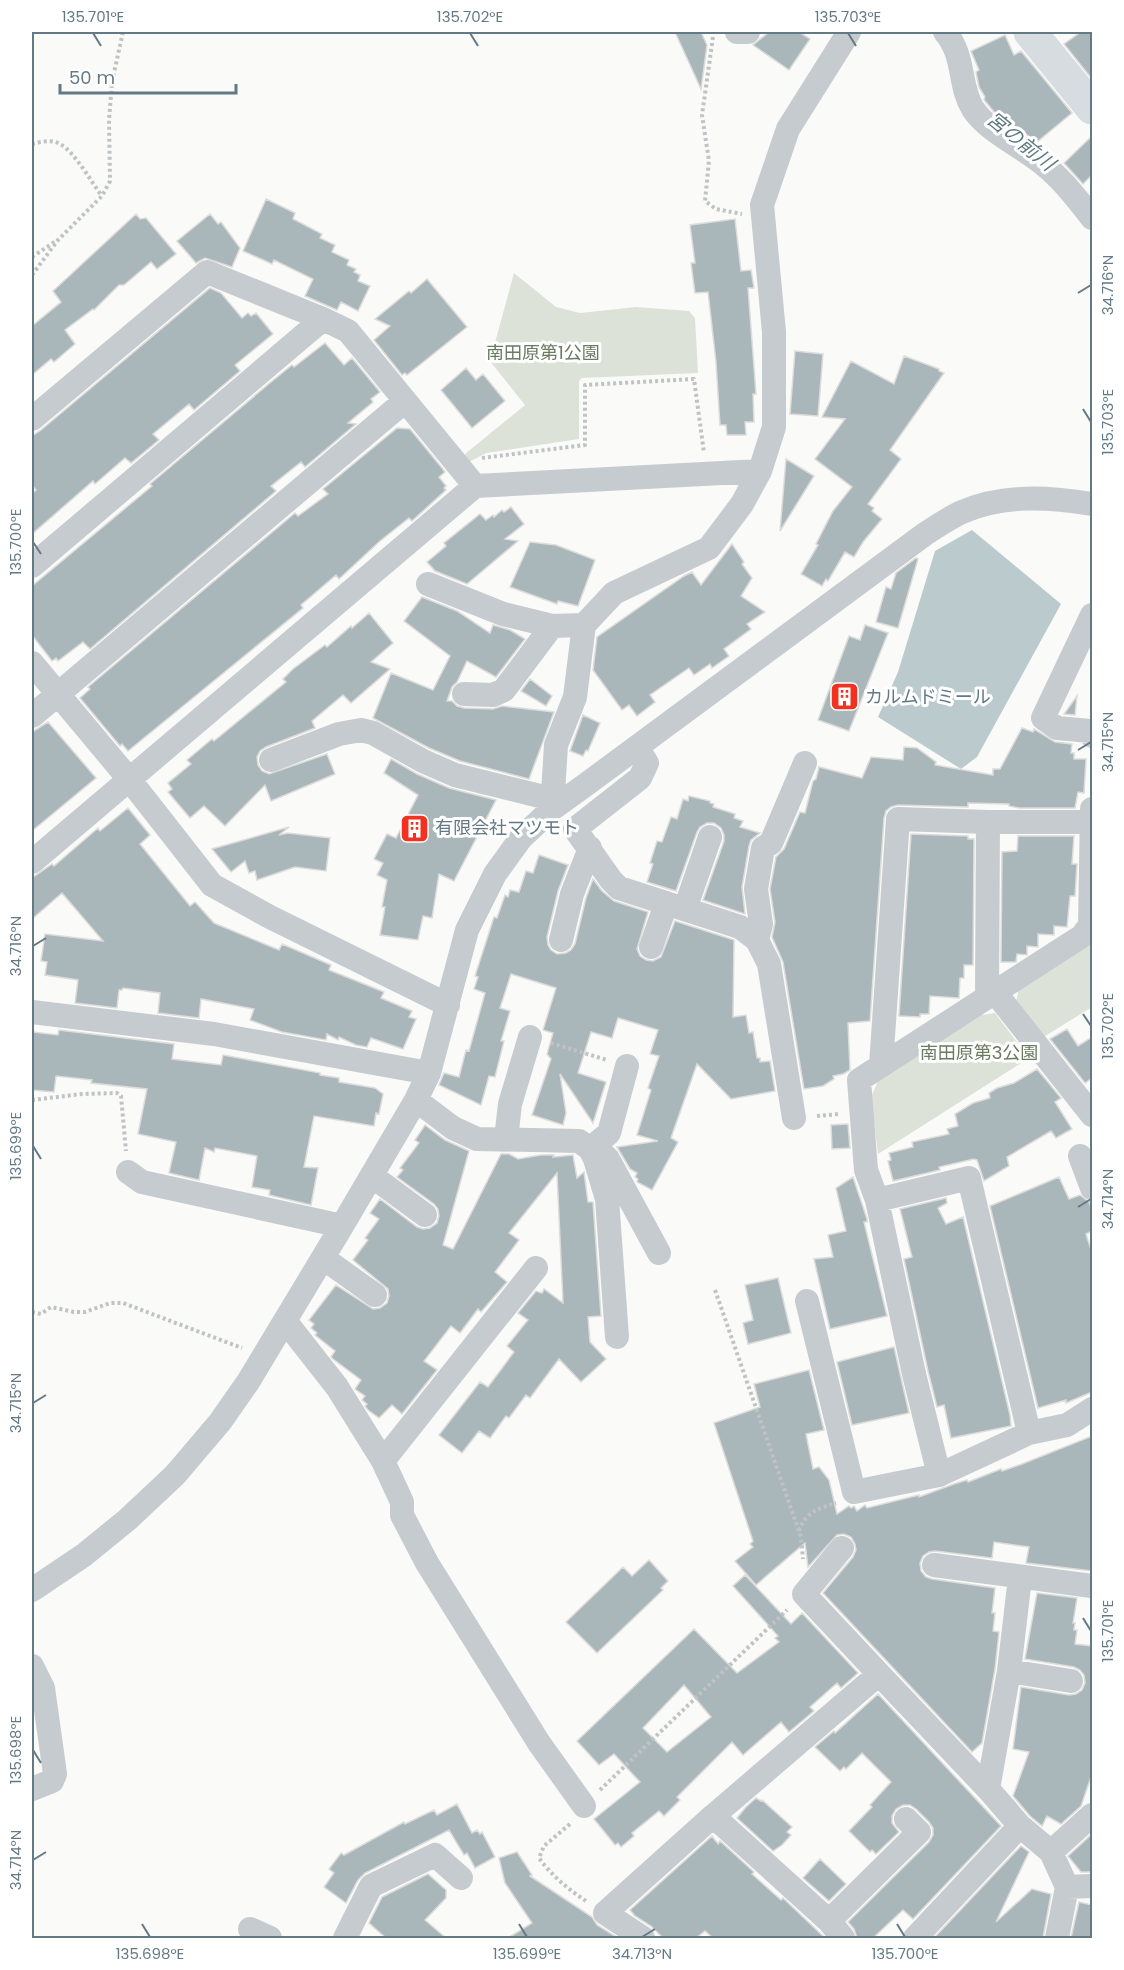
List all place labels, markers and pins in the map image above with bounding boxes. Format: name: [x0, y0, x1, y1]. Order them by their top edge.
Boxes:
building icon: カルムドミール: [828, 681, 860, 713]
place label: カルムドミール: [865, 684, 991, 709]
building icon: 有限会社マツモト: [398, 812, 430, 844]
place label: 有限会社マツモト: [435, 815, 579, 840]

